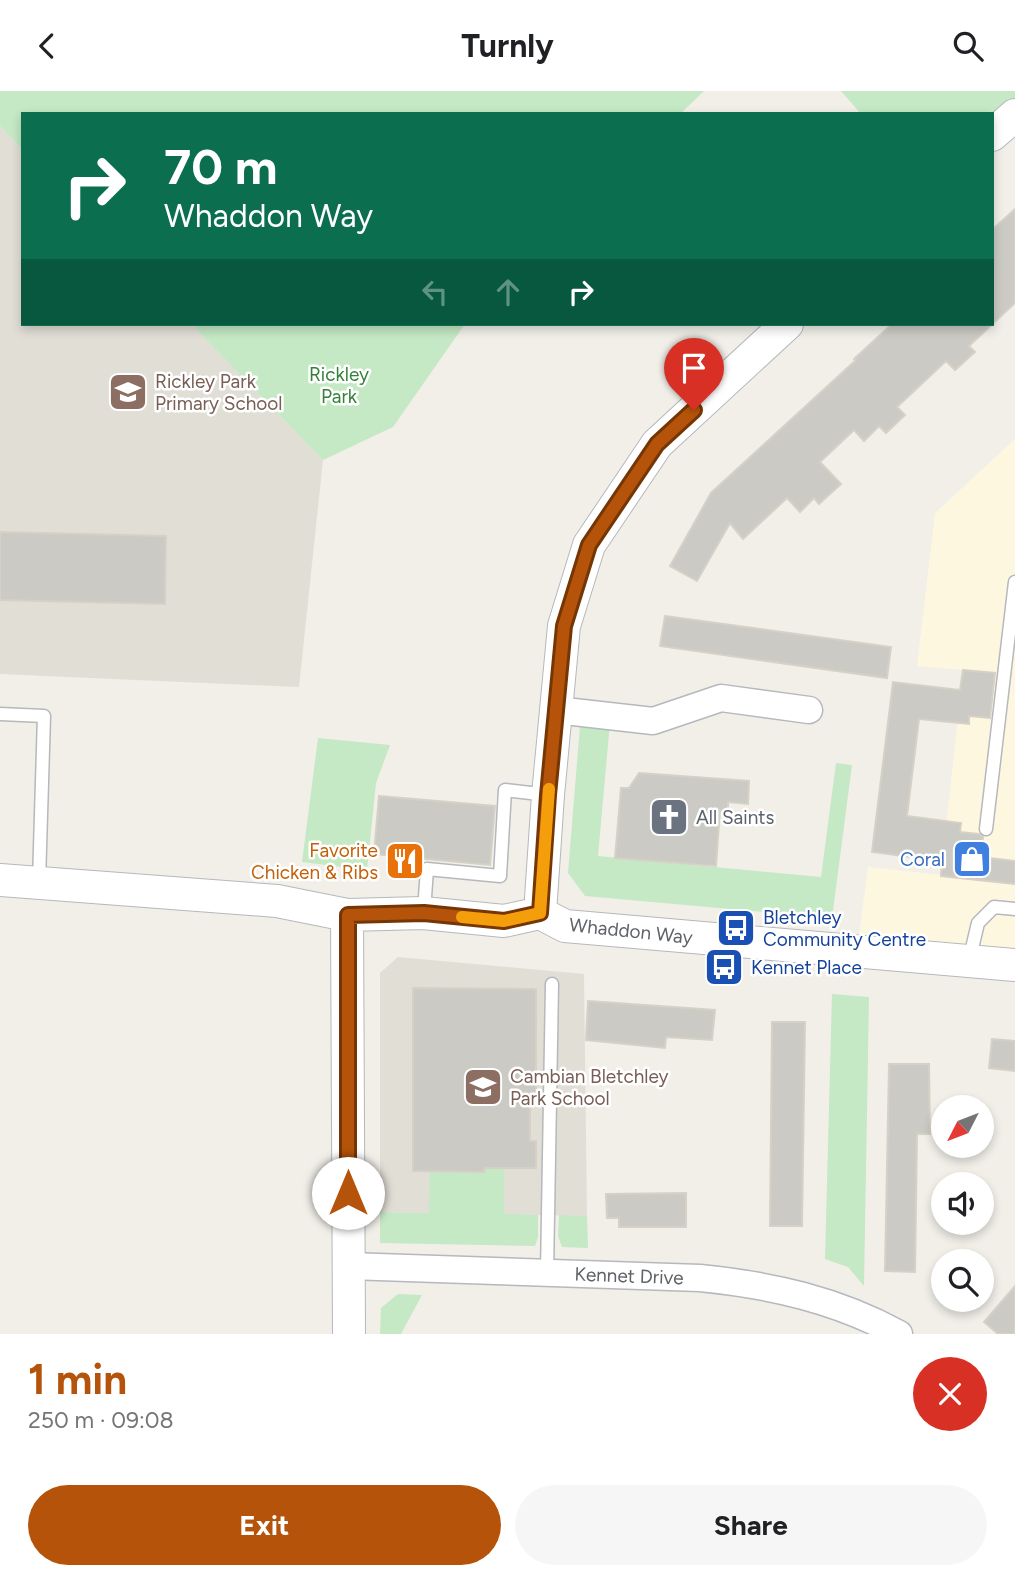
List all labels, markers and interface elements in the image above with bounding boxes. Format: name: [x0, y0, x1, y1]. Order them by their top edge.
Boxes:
icon: back: [28, 27, 66, 65]
text: Turnly: [461, 27, 554, 65]
icon: search: [949, 27, 987, 65]
text: 70 m: [164, 137, 277, 196]
icon: right: [49, 140, 140, 231]
text: Whaddon Way: [164, 197, 373, 235]
icon: left: [416, 273, 454, 311]
icon: ahead: [489, 273, 527, 311]
icon: right: [562, 273, 600, 311]
pin: [664, 338, 724, 410]
icon: arrive: [675, 349, 713, 387]
park label: Rickley Park: [309, 363, 369, 408]
place label: Rickley Park Primary School: [155, 370, 283, 415]
school or university icon: Rickley Park Primary School: [107, 371, 149, 413]
church icon: All Saints: [648, 796, 690, 838]
place label: All Saints: [696, 806, 774, 829]
shop icon: Coral: [951, 838, 993, 880]
place label: Favorite Chicken & Ribs: [251, 839, 378, 884]
restaurant icon: Favorite Chicken & Ribs: [384, 840, 426, 882]
place label: Coral: [900, 848, 945, 871]
place label: Bletchley Community Centre: [763, 906, 926, 951]
bus stop icon: Bletchley Community Centre: [715, 907, 757, 949]
street label: Whaddon Way: [568, 913, 694, 949]
bus stop icon: Kennet Place: [703, 946, 745, 988]
place label: Kennet Place: [751, 956, 862, 979]
place label: Cambian Bletchley Park School: [510, 1065, 669, 1110]
school or university icon: Cambian Bletchley Park School: [462, 1066, 504, 1108]
north arrow: [931, 1095, 994, 1159]
map controls: [931, 1095, 994, 1312]
position arrow: [311, 1156, 385, 1230]
button: sound: [931, 1172, 994, 1235]
button: search: [931, 1249, 994, 1312]
street label: Kennet Drive: [574, 1263, 684, 1289]
text: 1 min: [28, 1354, 127, 1405]
button: close: [913, 1357, 987, 1431]
text: 250 m · 09:08: [28, 1406, 174, 1434]
button: Exit: [28, 1485, 501, 1565]
button: Share: [515, 1485, 987, 1565]

